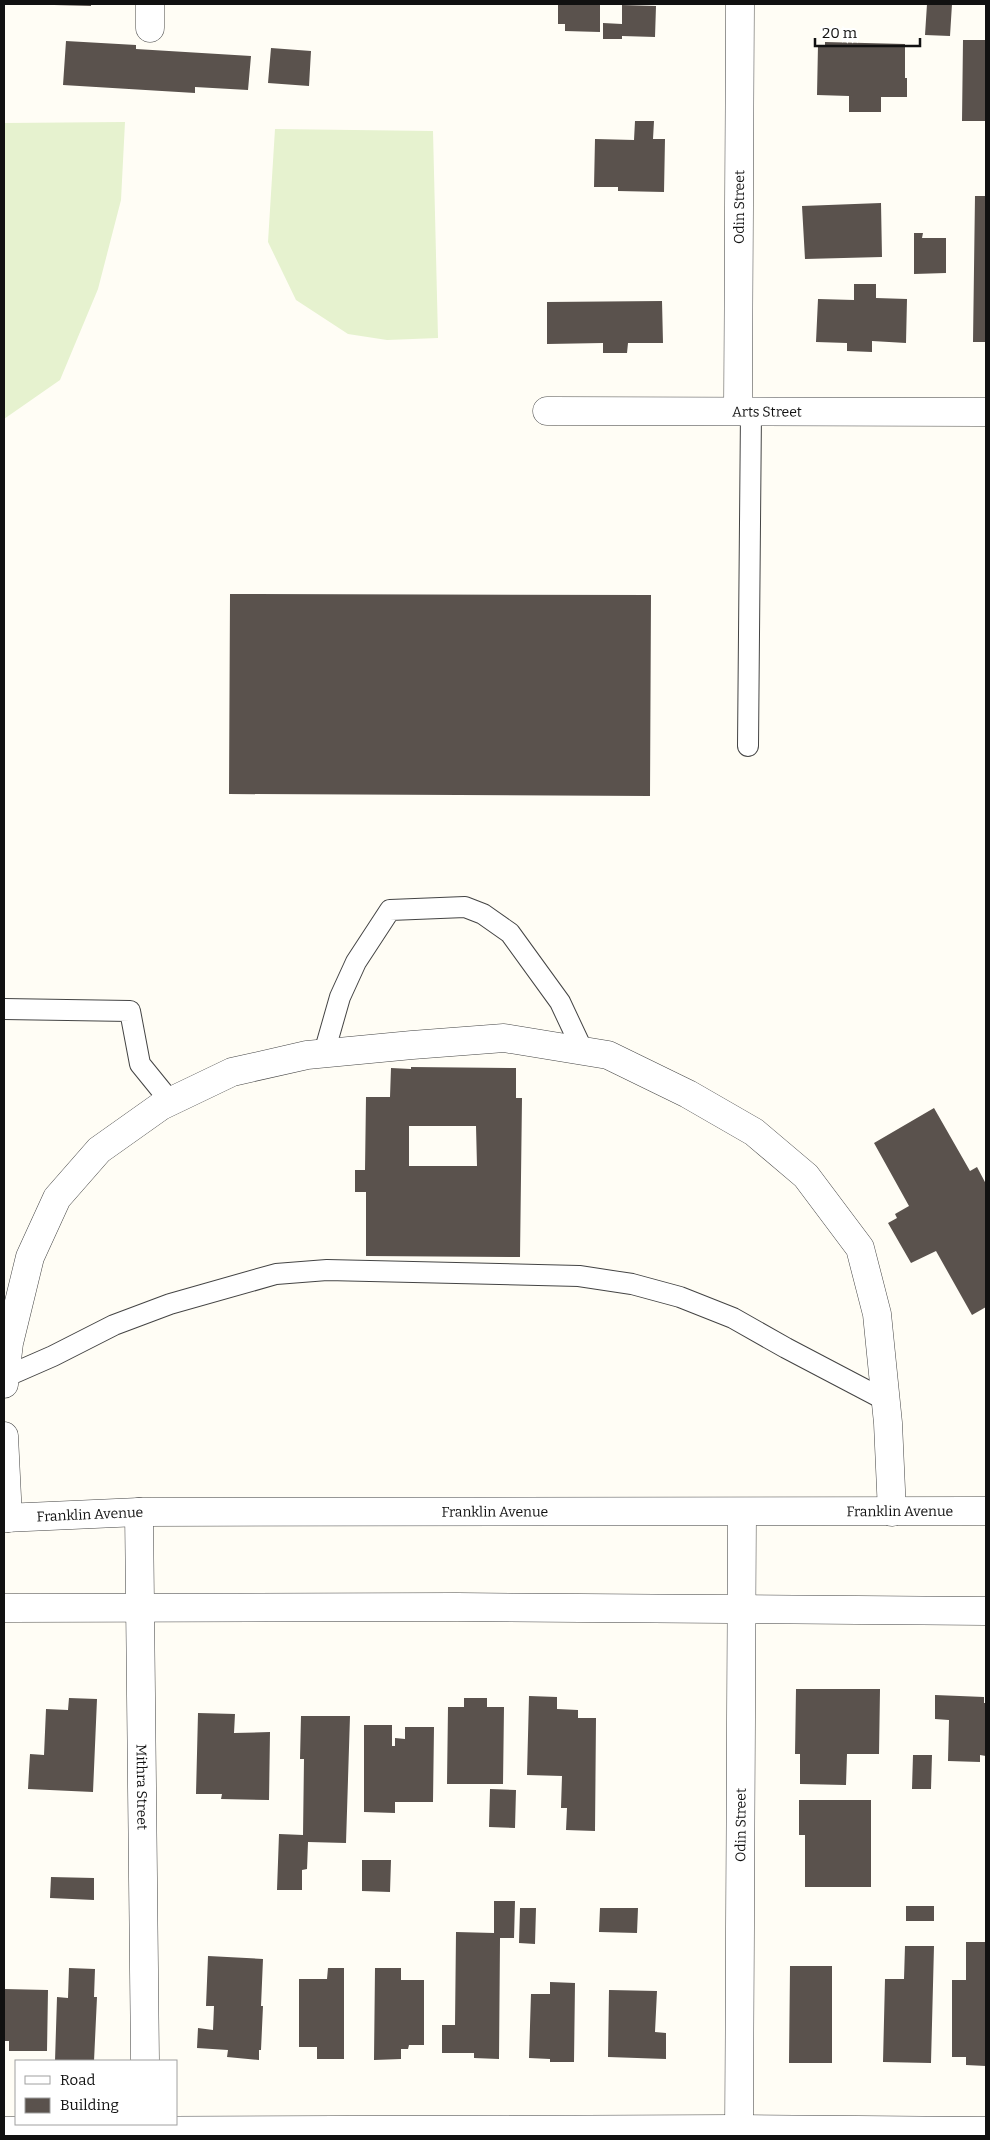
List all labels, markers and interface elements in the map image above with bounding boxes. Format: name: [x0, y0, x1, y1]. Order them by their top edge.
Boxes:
scale bar: [815, 15, 920, 47]
text: 20 m: [822, 24, 858, 42]
street label: Odin Street: [730, 170, 748, 244]
street label: Arts Street: [732, 403, 802, 420]
street label: Franklin Avenue: [36, 1503, 143, 1525]
street label: Franklin Avenue: [441, 1503, 548, 1520]
street label: Franklin Avenue: [846, 1503, 953, 1520]
street label: Mithra Street: [133, 1744, 151, 1830]
street label: Odin Street: [732, 1788, 749, 1862]
legend: [15, 2060, 178, 2125]
text: Road: [60, 2071, 95, 2089]
text: Building: [60, 2096, 119, 2114]

